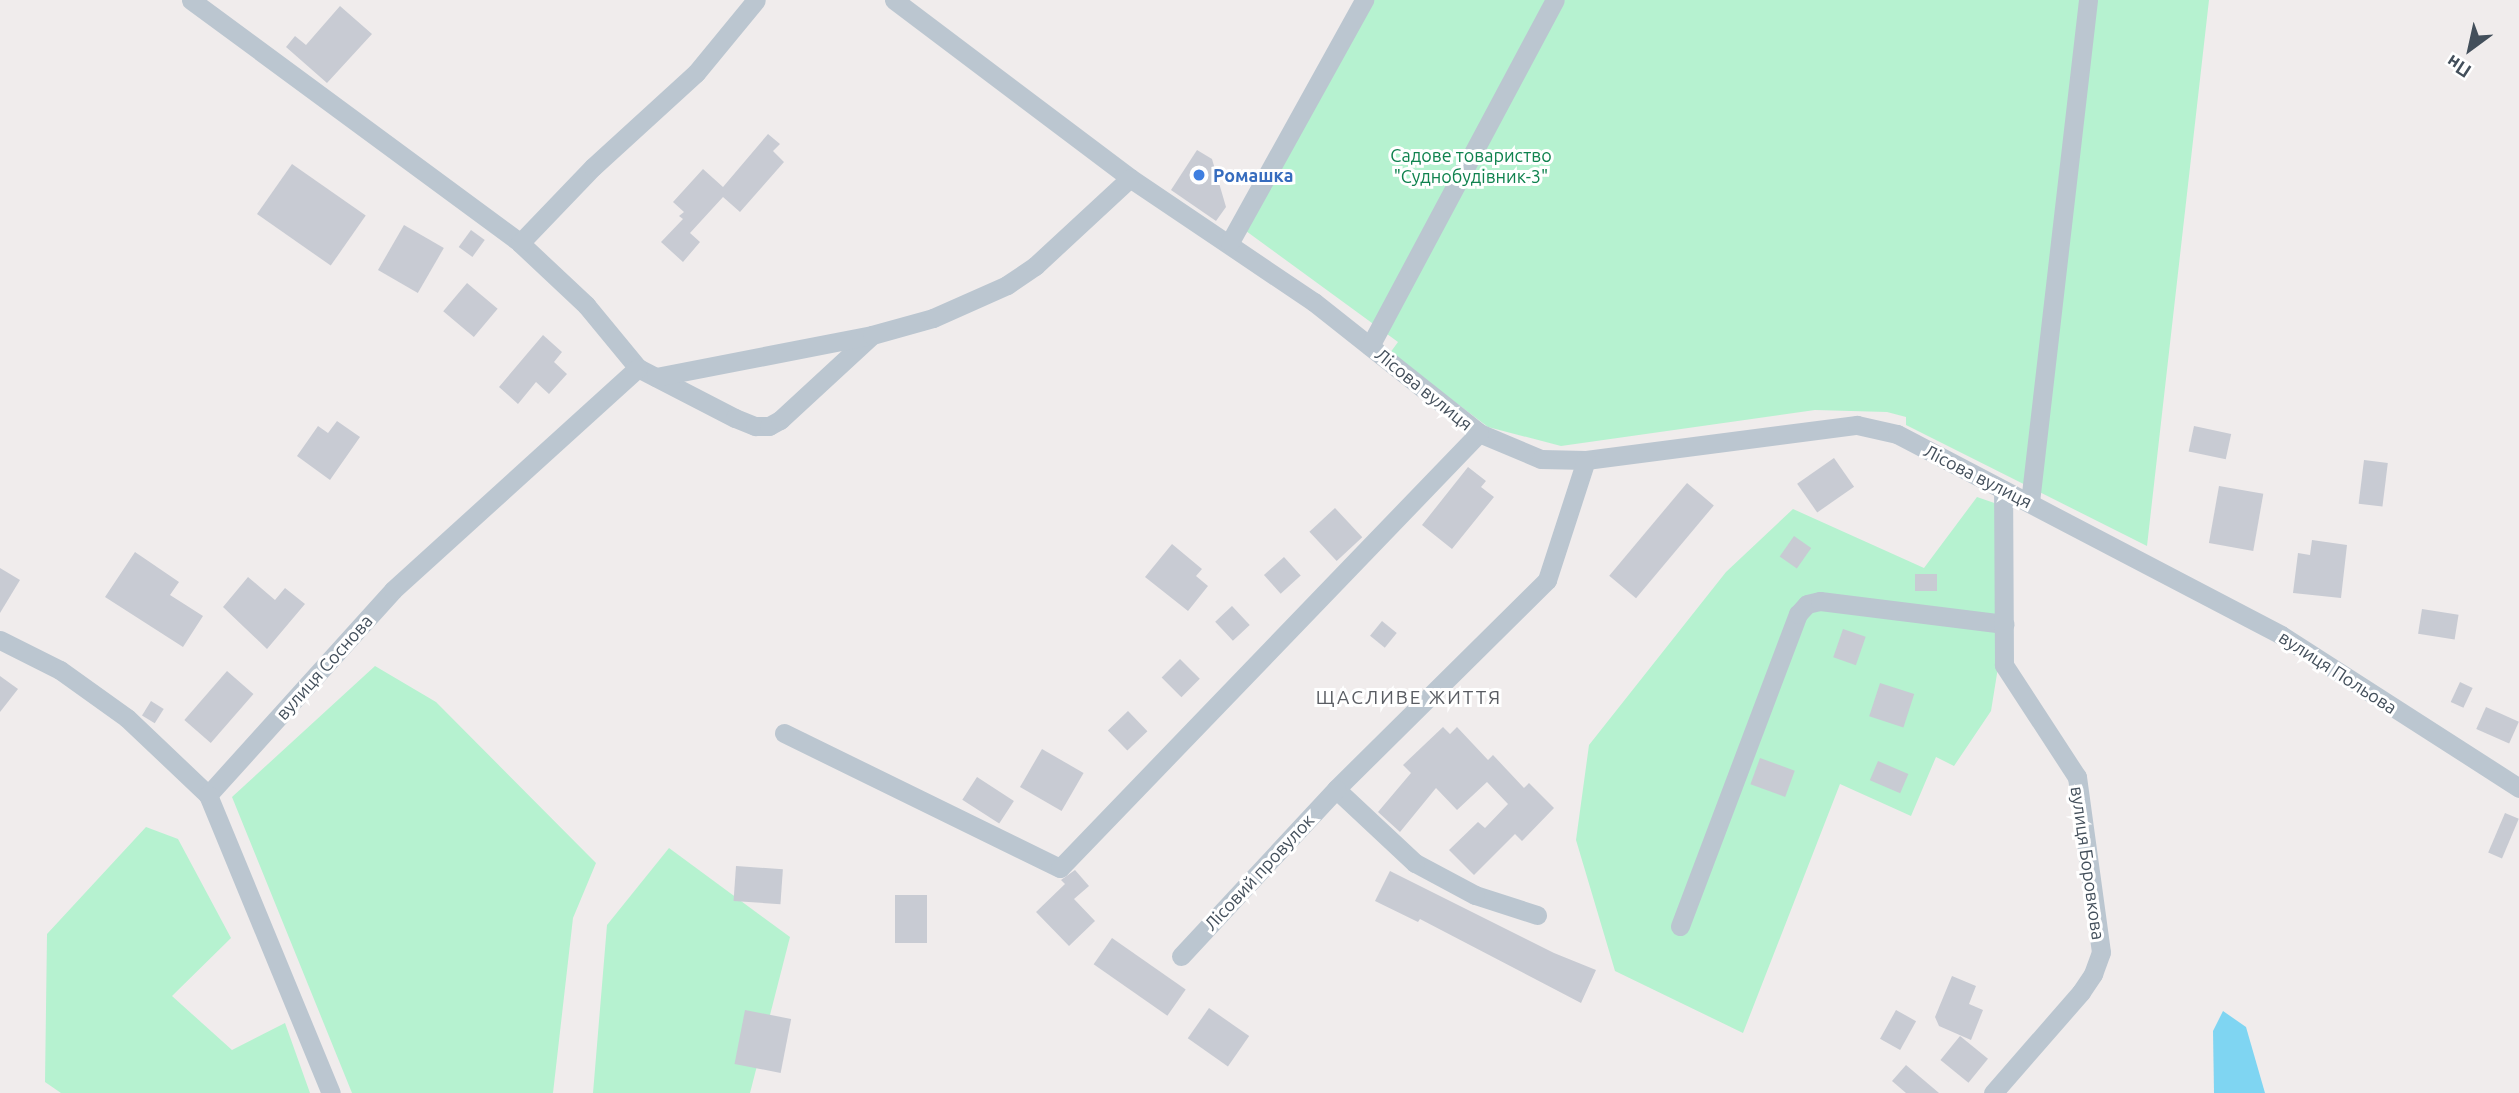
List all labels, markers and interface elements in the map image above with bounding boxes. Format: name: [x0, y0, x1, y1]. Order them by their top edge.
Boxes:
north arrow: [2435, 14, 2505, 84]
text: Пн: [2442, 51, 2475, 83]
park label: Садове товариство "Суднобудівник-3": [1390, 145, 1552, 188]
place label: Ромашка: [1213, 164, 1293, 186]
marker: Ромашка: [1191, 167, 1207, 183]
street label: Лісова вулиця: [1371, 343, 1477, 435]
street label: Лісова вулиця: [1920, 439, 2036, 513]
street label: вулиця Соснова: [271, 610, 377, 724]
street label: вулиця Польова: [2275, 626, 2401, 718]
district label: ЩАСЛИВЕ ЖИТТЯ: [1317, 687, 1501, 709]
street label: вулиця Боровкова: [2067, 785, 2109, 941]
street label: Лісовий провулок: [1200, 809, 1318, 935]

